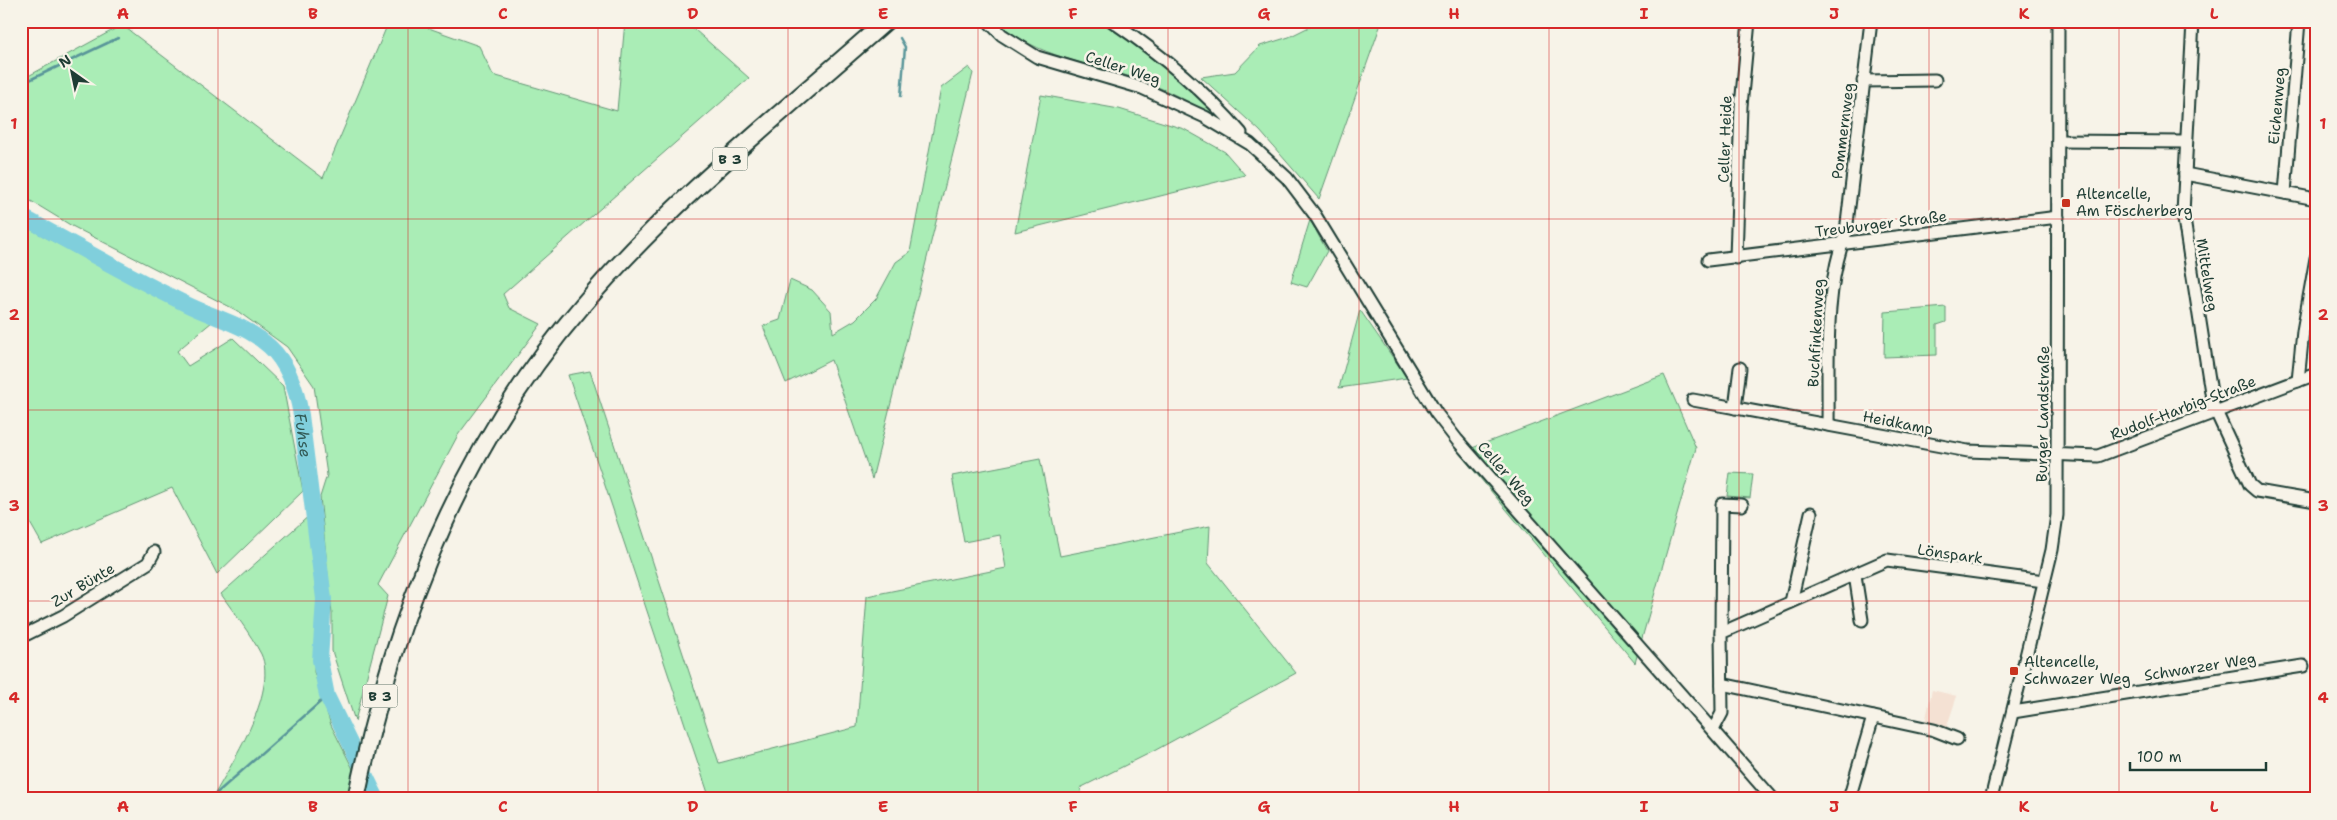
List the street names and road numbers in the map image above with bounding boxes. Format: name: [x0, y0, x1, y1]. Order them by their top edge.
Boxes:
street label: Celler Weg: [1083, 46, 1163, 90]
street label: Eichenweg: [2264, 67, 2290, 145]
street label: Pommernweg: [1827, 82, 1859, 180]
street label: Celler Heide: [1713, 95, 1737, 183]
road number: B 3: [712, 148, 748, 170]
street label: Treuburger Straße: [1814, 206, 1948, 242]
street label: Mittelweg: [2191, 237, 2223, 313]
street label: Buchfinkenweg: [1803, 278, 1829, 388]
street label: Burger Landstraße: [2032, 346, 2054, 482]
street label: Rudolf-Harbig-Straße: [2107, 371, 2259, 445]
street label: Heidkamp: [1861, 406, 1935, 440]
street label: Celler Weg: [1473, 437, 1539, 509]
street label: Lönspark: [1916, 540, 1984, 568]
street label: Zur Bünte: [48, 558, 118, 612]
street label: Schwarzer Weg: [2143, 648, 2257, 686]
road number: B 3: [362, 684, 398, 708]

